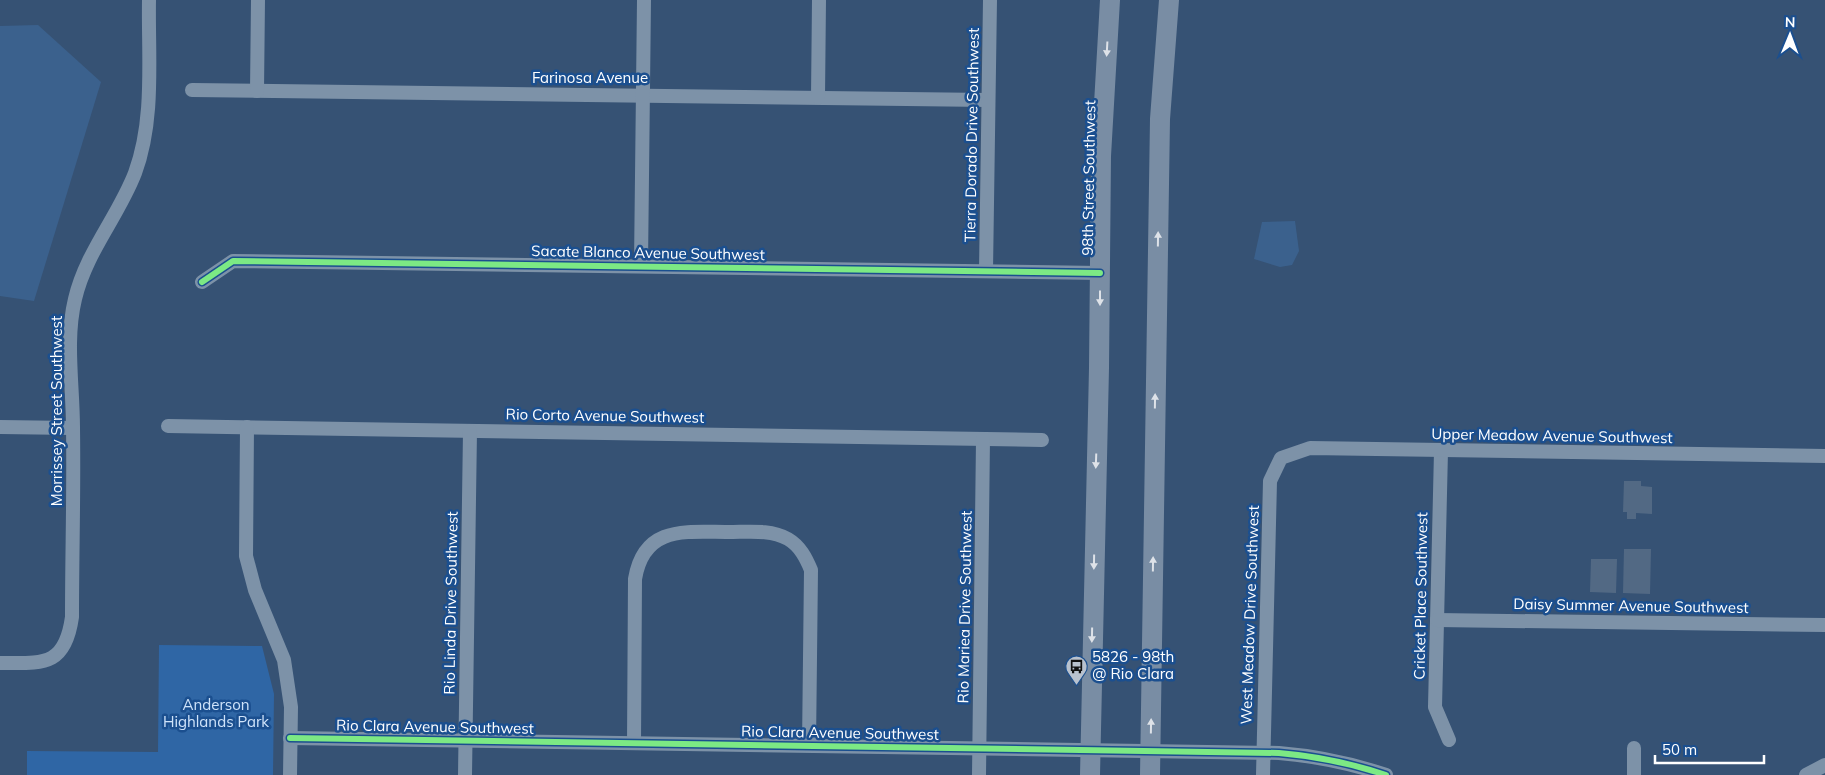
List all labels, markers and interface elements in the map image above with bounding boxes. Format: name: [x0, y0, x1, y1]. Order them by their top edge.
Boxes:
north arrow: [1765, 10, 1815, 60]
text: N: [1785, 13, 1796, 31]
street label: Tierra Dorado Drive Southwest: [960, 28, 983, 242]
one-way arrow: [1102, 41, 1110, 57]
street label: Farinosa Avenue: [532, 68, 648, 87]
street label: 98th Street Southwest: [1078, 100, 1099, 256]
one-way arrow: [1154, 231, 1162, 247]
street label: Sacate Blanco Avenue Southwest: [531, 241, 765, 264]
one-way arrow: [1095, 291, 1103, 307]
street label: Morrissey Street Southwest: [47, 316, 66, 506]
one-way arrow: [1151, 393, 1159, 409]
street label: Rio Corto Avenue Southwest: [506, 404, 704, 427]
street label: Upper Meadow Avenue Southwest: [1431, 424, 1673, 447]
one-way arrow: [1092, 453, 1100, 469]
street label: West Meadow Drive Southwest: [1236, 505, 1263, 725]
street label: Rio Mariea Drive Southwest: [953, 510, 976, 704]
street label: Rio Linda Drive Southwest: [439, 511, 462, 695]
street label: Cricket Place Southwest: [1410, 512, 1431, 680]
one-way arrow: [1089, 554, 1097, 570]
one-way arrow: [1149, 556, 1157, 572]
street label: Daisy Summer Avenue Southwest: [1513, 594, 1749, 617]
one-way arrow: [1088, 627, 1096, 643]
place label: 5826 - 98th @ Rio Clara: [1092, 647, 1174, 683]
bus stop icon: 5826 - 98th @ Rio Clara: [1064, 654, 1088, 685]
park label: Anderson Highlands Park: [163, 695, 269, 731]
street label: Rio Clara Avenue Southwest: [336, 715, 534, 738]
one-way arrow: [1147, 718, 1155, 734]
street label: Rio Clara Avenue Southwest: [741, 721, 939, 744]
scale bar: [1655, 732, 1764, 764]
text: 50 m: [1662, 740, 1697, 759]

